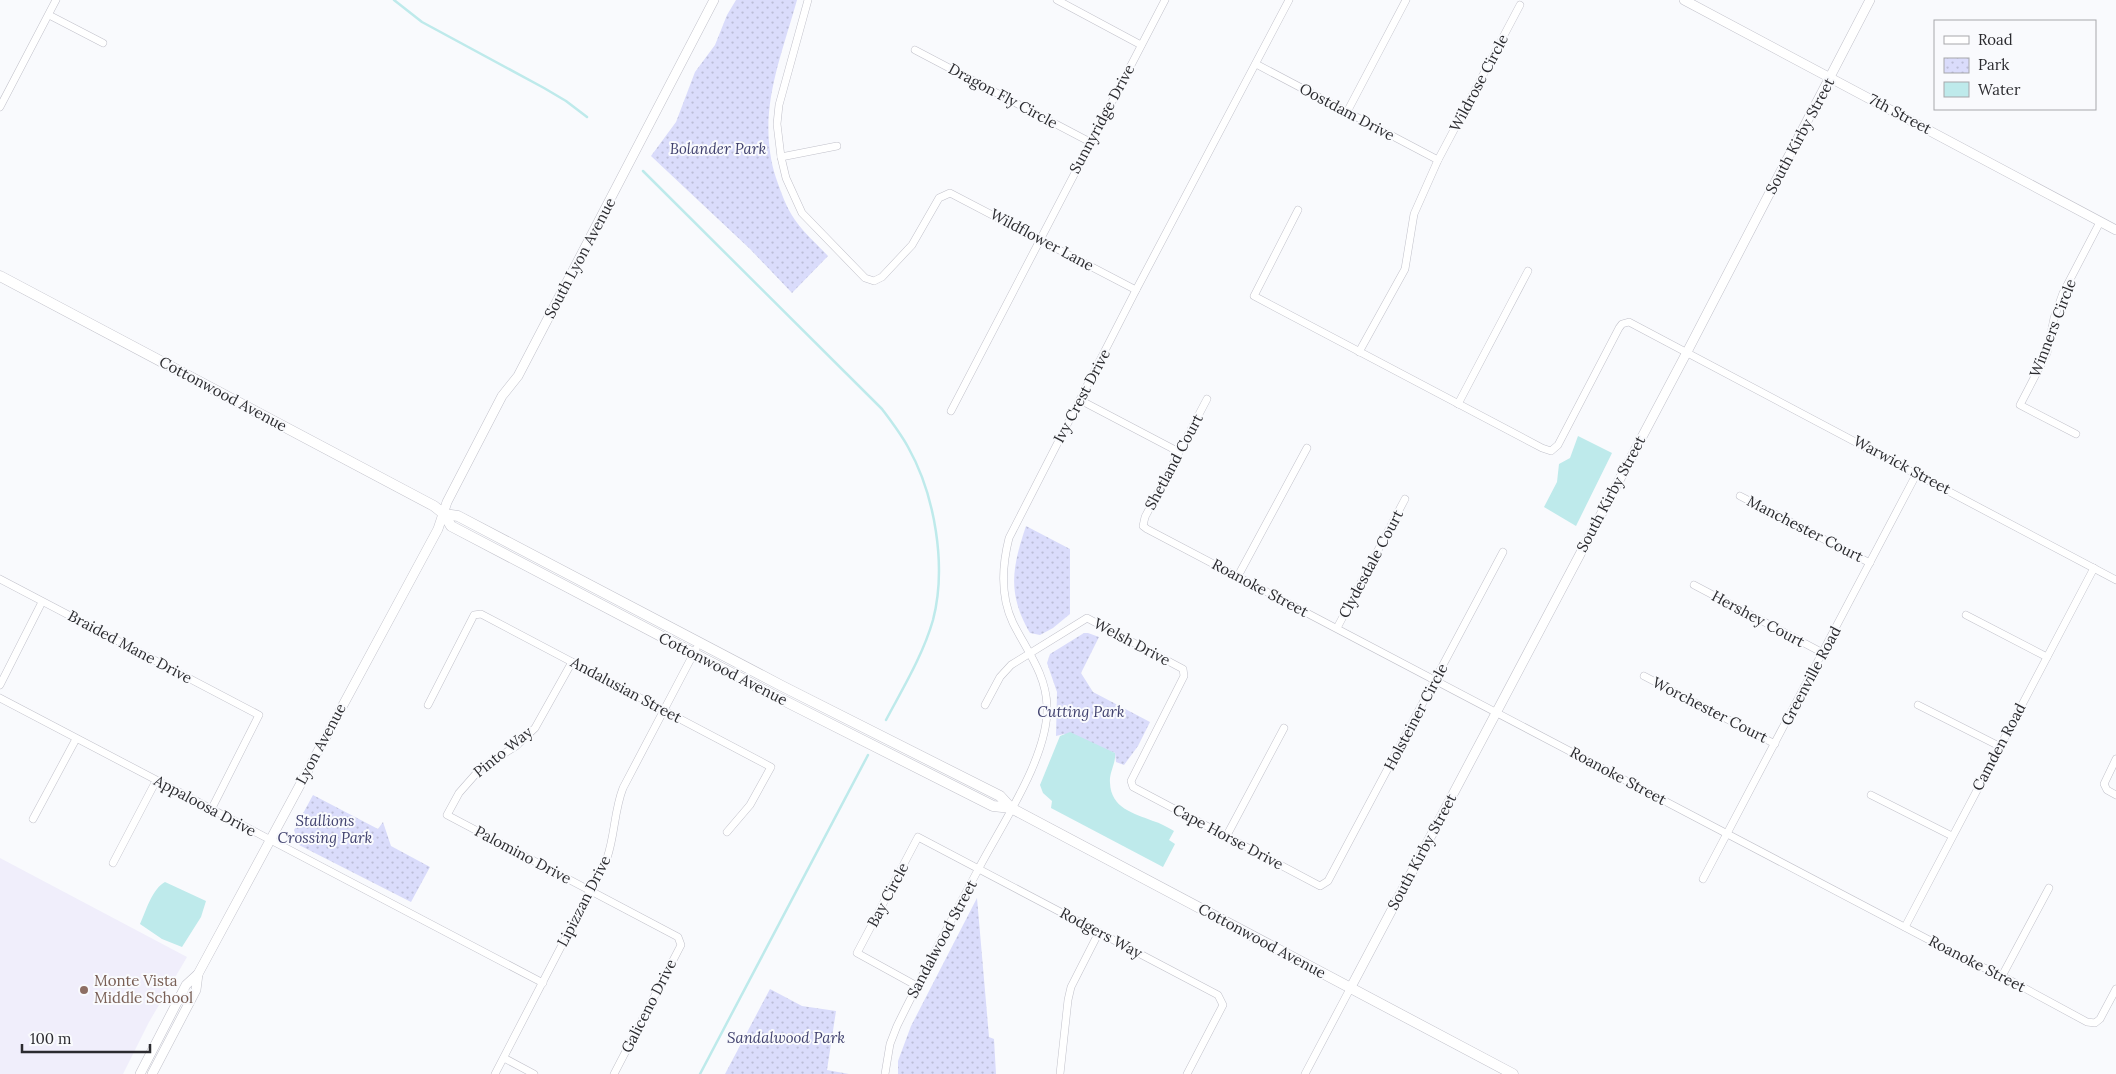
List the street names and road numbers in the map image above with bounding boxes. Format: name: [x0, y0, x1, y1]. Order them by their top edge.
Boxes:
street label: Wildrose Circle: [1445, 31, 1512, 135]
street label: Dragon Fly Circle: [945, 59, 1061, 132]
street label: Sunnyridge Drive: [1065, 61, 1138, 177]
street label: South Kirby Street: [1761, 74, 1838, 197]
street label: Oostdam Drive: [1296, 79, 1398, 145]
street label: 7th Street: [1866, 89, 1935, 138]
street label: South Lyon Avenue: [540, 194, 619, 321]
street label: Wildflower Lane: [987, 204, 1097, 275]
street label: Winners Circle: [2025, 276, 2080, 380]
street label: Ivy Crest Drive: [1049, 346, 1114, 446]
street label: Cottonwood Avenue: [156, 352, 290, 435]
street label: Shetland Court: [1140, 410, 1207, 513]
street label: Warwick Street: [1850, 431, 1954, 498]
street label: South Kirby Street: [1572, 432, 1649, 555]
street label: Manchester Court: [1744, 491, 1867, 566]
street label: Clydesdale Court: [1334, 506, 1407, 621]
street label: Roanoke Street: [1209, 554, 1312, 621]
street label: Hershey Court: [1709, 586, 1808, 651]
street label: Braided Mane Drive: [65, 606, 195, 687]
street label: Welsh Drive: [1091, 613, 1174, 670]
street label: Greenville Road: [1776, 623, 1845, 729]
street label: Cottonwood Avenue: [656, 628, 791, 709]
street label: Andalusian Street: [567, 652, 685, 727]
street label: Holsteiner Circle: [1379, 660, 1452, 773]
street label: Worchester Court: [1650, 672, 1771, 747]
street label: Lyon Avenue: [291, 700, 350, 787]
street label: Camden Road: [1967, 700, 2030, 794]
street label: Pinto Way: [469, 722, 536, 781]
street label: Roanoke Street: [1567, 742, 1670, 809]
street label: Appaloosa Drive: [150, 770, 260, 840]
street label: South Kirby Street: [1383, 790, 1460, 913]
street label: Cape Horse Drive: [1170, 799, 1287, 874]
street label: Palomino Drive: [472, 821, 575, 888]
street label: Lipizzan Drive: [552, 852, 615, 949]
street label: Bay Circle: [863, 859, 912, 930]
street label: Sandalwood Street: [902, 876, 981, 1001]
street label: Cottonwood Avenue: [1195, 899, 1329, 982]
street label: Rodgers Way: [1057, 903, 1146, 962]
street label: Roanoke Street: [1926, 931, 2029, 996]
street label: Galiceno Drive: [617, 956, 680, 1056]

